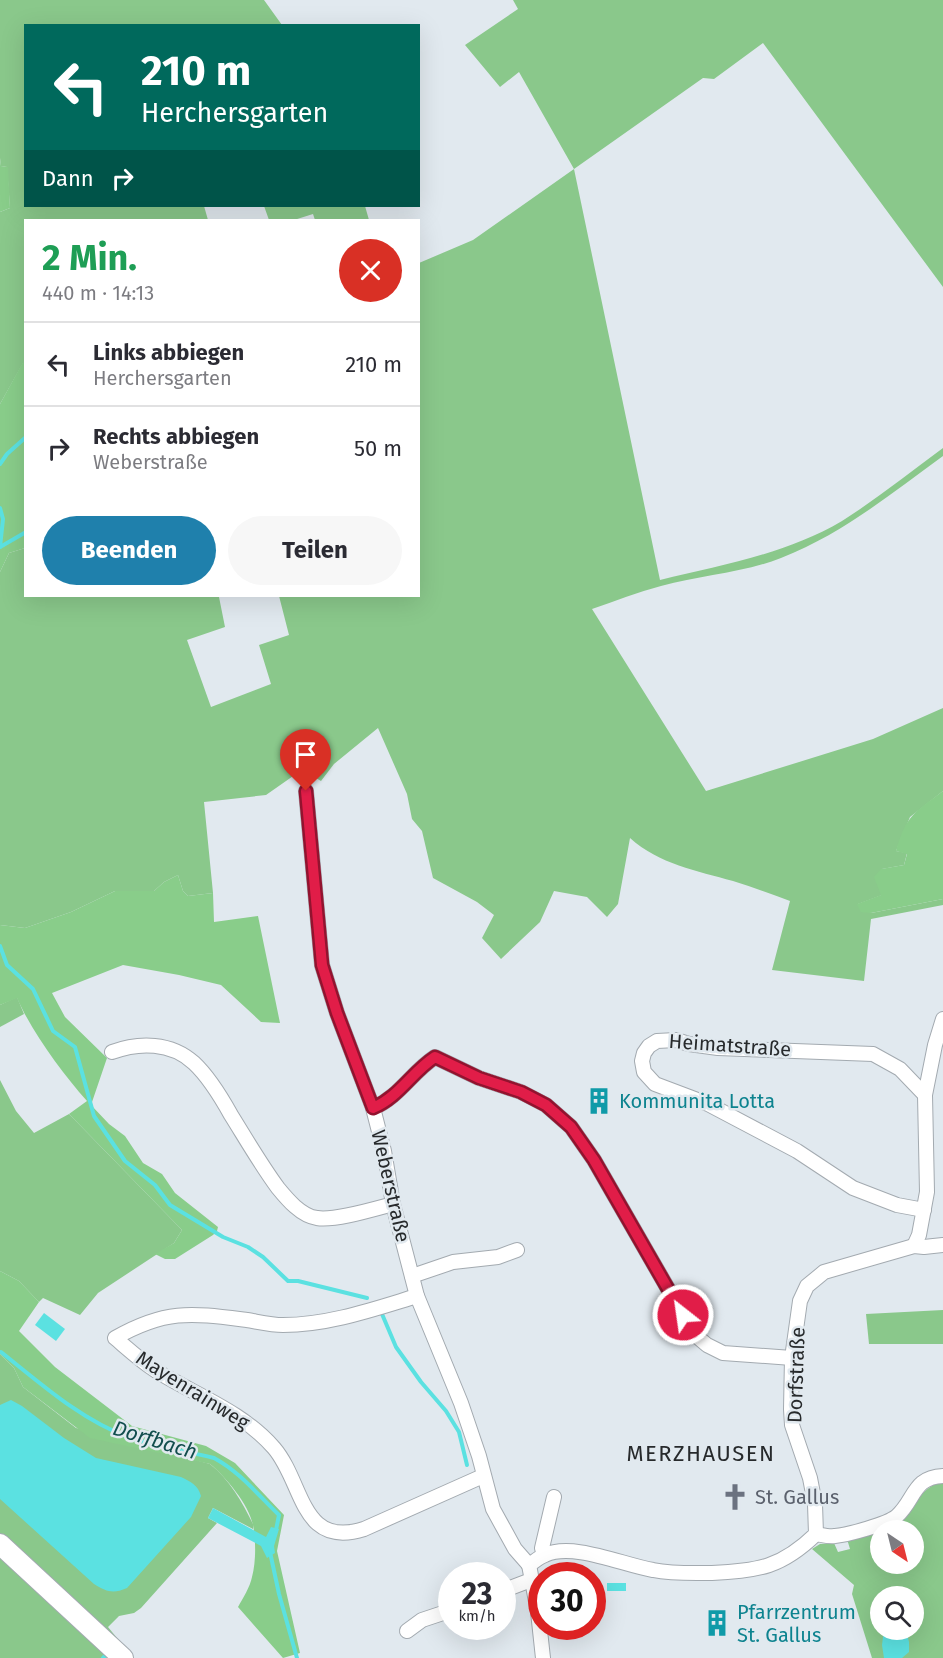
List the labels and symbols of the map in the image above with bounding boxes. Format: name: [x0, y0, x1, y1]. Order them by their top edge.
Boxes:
pin: [280, 729, 331, 791]
street label: Heimatstraße: [668, 1029, 792, 1061]
building icon: Kommunita Lotta: [584, 1086, 614, 1116]
place label: Kommunita Lotta: [619, 1089, 775, 1113]
street label: Weberstraße: [366, 1127, 416, 1245]
position arrow: [651, 1283, 715, 1347]
street label: Dorfstraße: [782, 1327, 810, 1423]
street label: Mayenrainweg: [132, 1346, 255, 1435]
water label: Dorfbach: [110, 1415, 200, 1465]
district label: MERZHAUSEN: [626, 1440, 776, 1467]
church icon: St. Gallus: [720, 1482, 750, 1512]
place label: St. Gallus: [755, 1485, 839, 1509]
north arrow: [870, 1520, 924, 1574]
speed limit sign: 30: [528, 1562, 606, 1640]
place label: Pfarrzentrum St. Gallus: [737, 1600, 856, 1647]
building icon: Pfarrzentrum St. Gallus: [702, 1608, 732, 1638]

